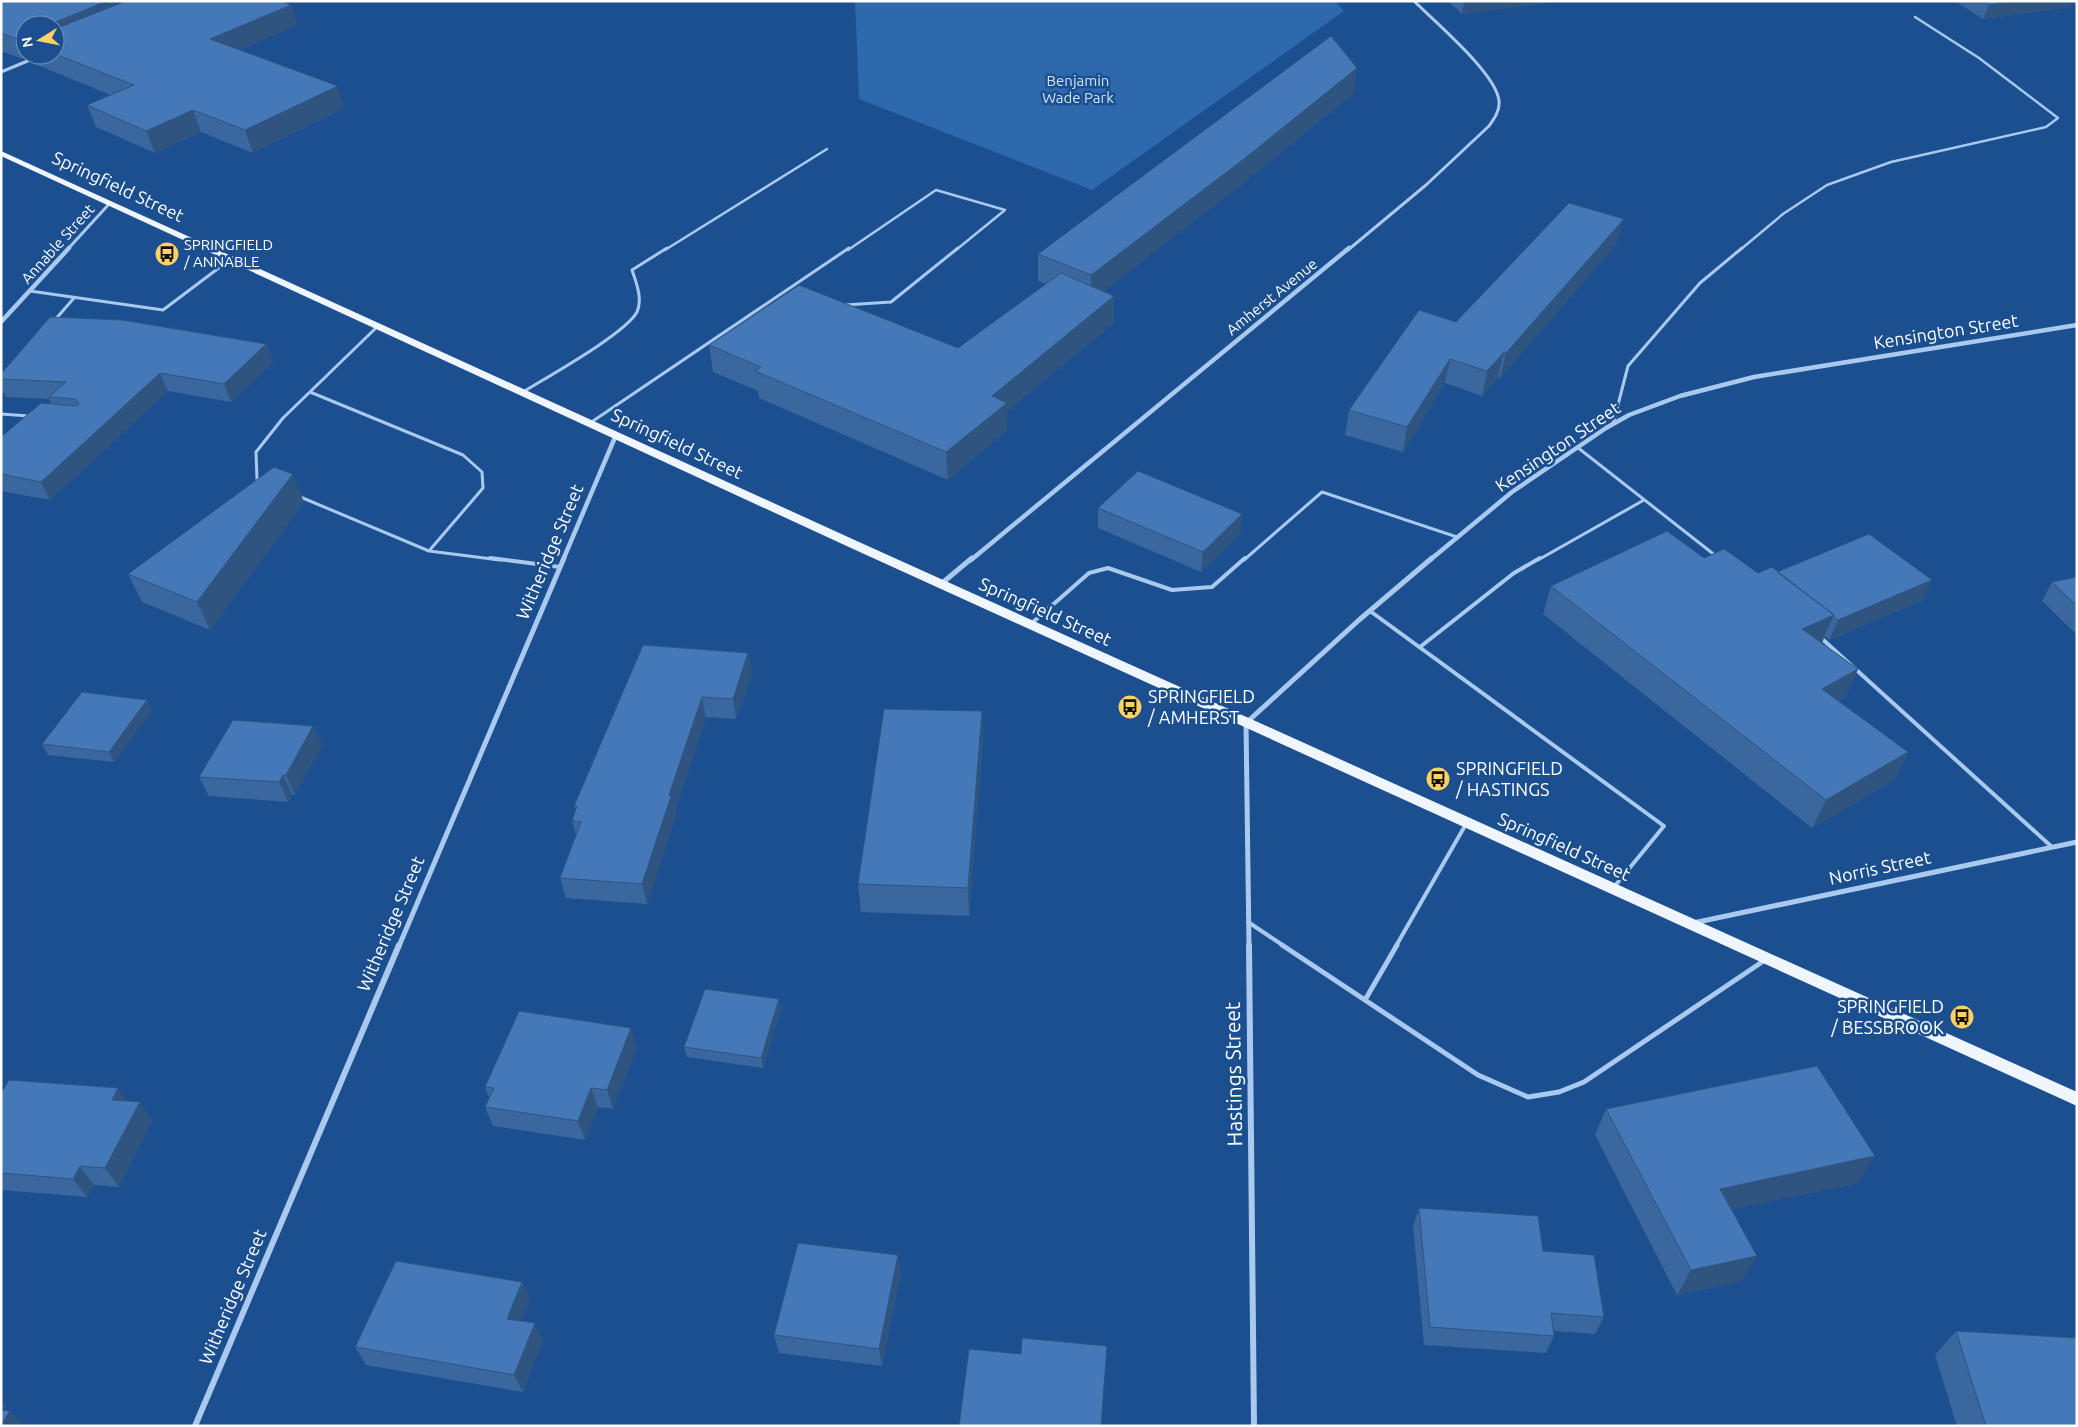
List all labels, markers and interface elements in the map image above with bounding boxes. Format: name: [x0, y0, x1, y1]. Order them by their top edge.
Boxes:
north arrow: [15, 15, 65, 65]
text: N: [18, 36, 36, 49]
park label: Benjamin Wade Park: [1042, 72, 1114, 106]
street label: Springfield Street: [50, 147, 187, 225]
street label: Annable Street: [18, 200, 98, 287]
place label: SPRINGFIELD / ANNABLE: [183, 236, 273, 270]
bus stop icon: SPRINGFIELD / ANNABLE: [154, 241, 180, 267]
street label: Amherst Avenue: [1223, 255, 1320, 338]
street label: Kensington Street: [1872, 310, 2020, 352]
street label: Kensington Street: [1491, 397, 1624, 495]
street label: Springfield Street: [609, 404, 746, 482]
street label: Witheridge Street: [512, 481, 587, 622]
street label: Springfield Street: [976, 573, 1115, 649]
place label: SPRINGFIELD / AMHERST: [1147, 686, 1255, 727]
bus stop icon: SPRINGFIELD / AMHERST: [1117, 694, 1143, 720]
place label: SPRINGFIELD / HASTINGS: [1455, 758, 1563, 799]
bus stop icon: SPRINGFIELD / HASTINGS: [1425, 766, 1451, 792]
street label: Springfield Street: [1495, 808, 1634, 884]
street label: Norris Street: [1827, 846, 1933, 888]
street label: Witheridge Street: [353, 853, 428, 994]
place label: SPRINGFIELD / BESSBROOK: [1830, 996, 1944, 1037]
street label: Hastings Street: [1220, 1002, 1246, 1146]
bus stop icon: SPRINGFIELD / BESSBROOK: [1949, 1004, 1975, 1030]
street label: Witheridge Street: [195, 1226, 270, 1367]

